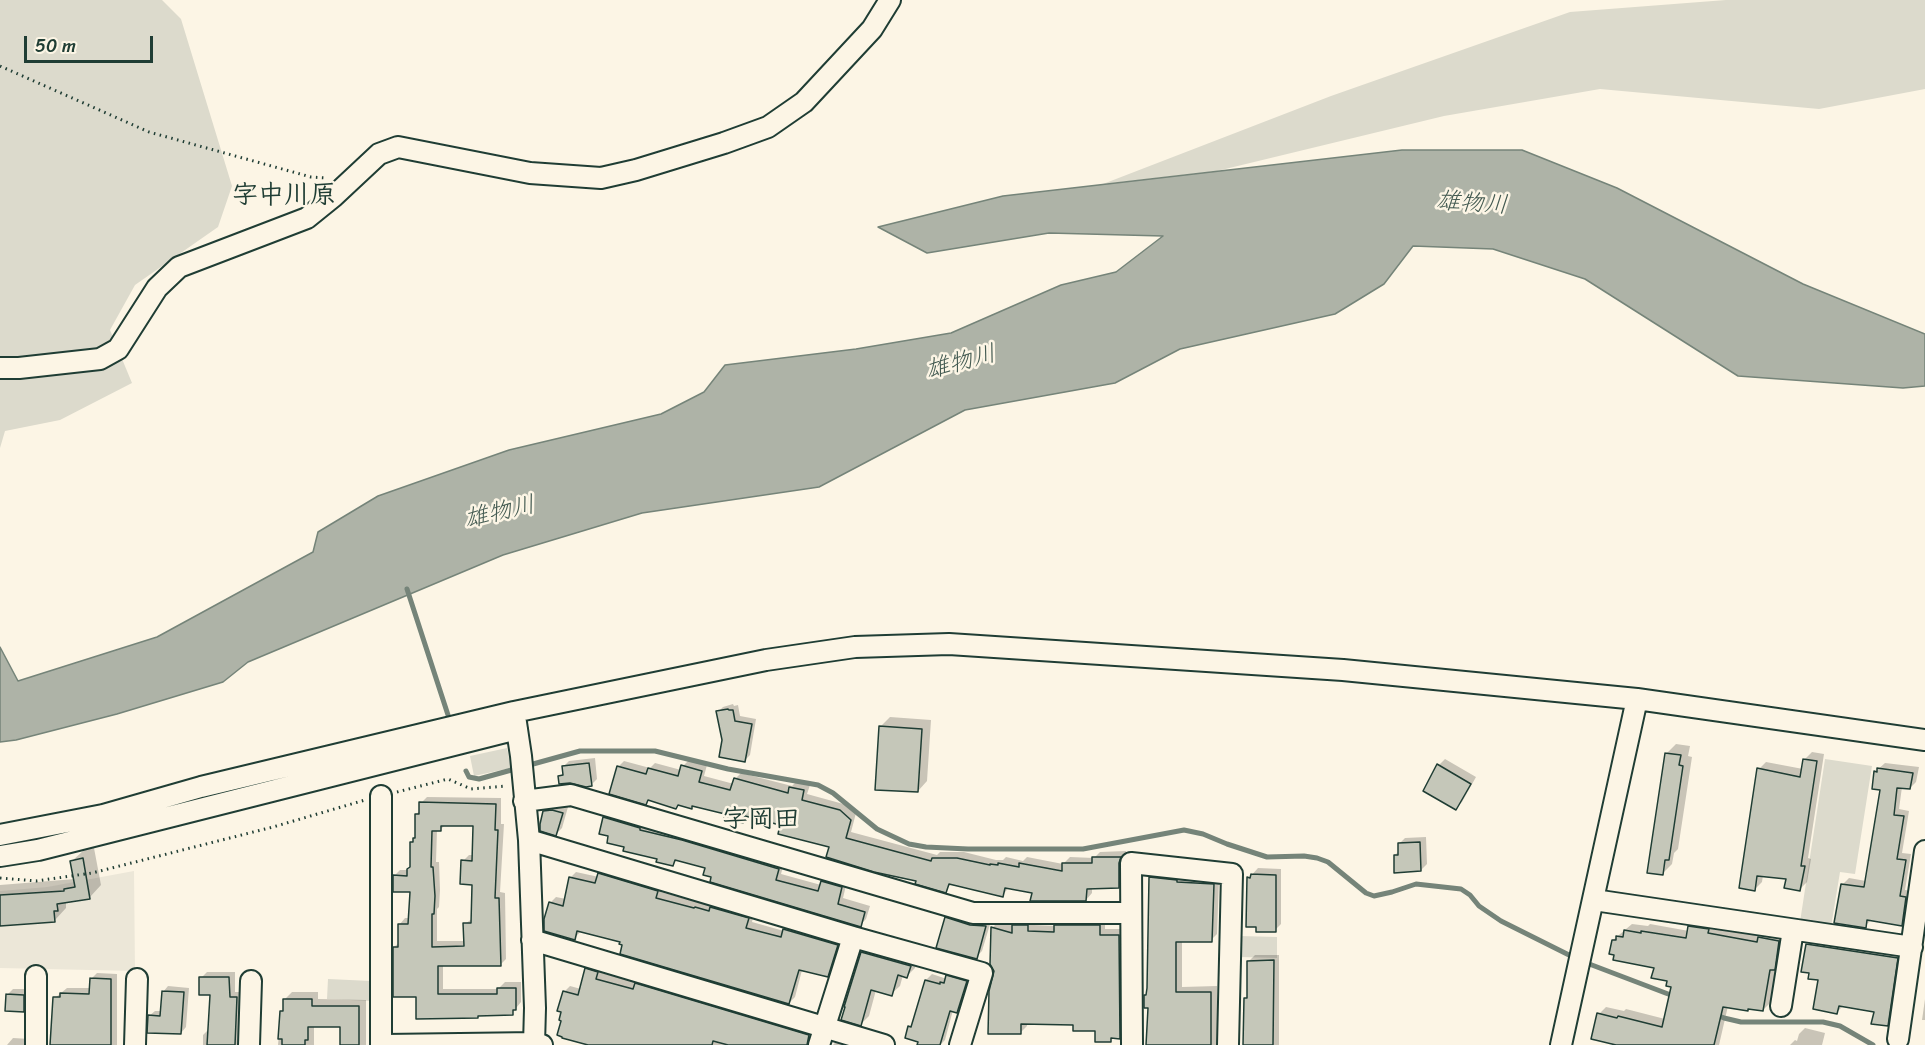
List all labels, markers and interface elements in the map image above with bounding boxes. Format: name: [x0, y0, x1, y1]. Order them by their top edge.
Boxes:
scale bar: [27, 24, 156, 62]
text: 50 m: [35, 30, 76, 62]
district label: 字中川原: [232, 180, 336, 212]
water label: 雄物川: [1435, 187, 1509, 221]
water label: 雄物川: [922, 340, 1000, 386]
water label: 雄物川: [462, 491, 538, 535]
district label: 字岡田: [722, 804, 800, 836]

